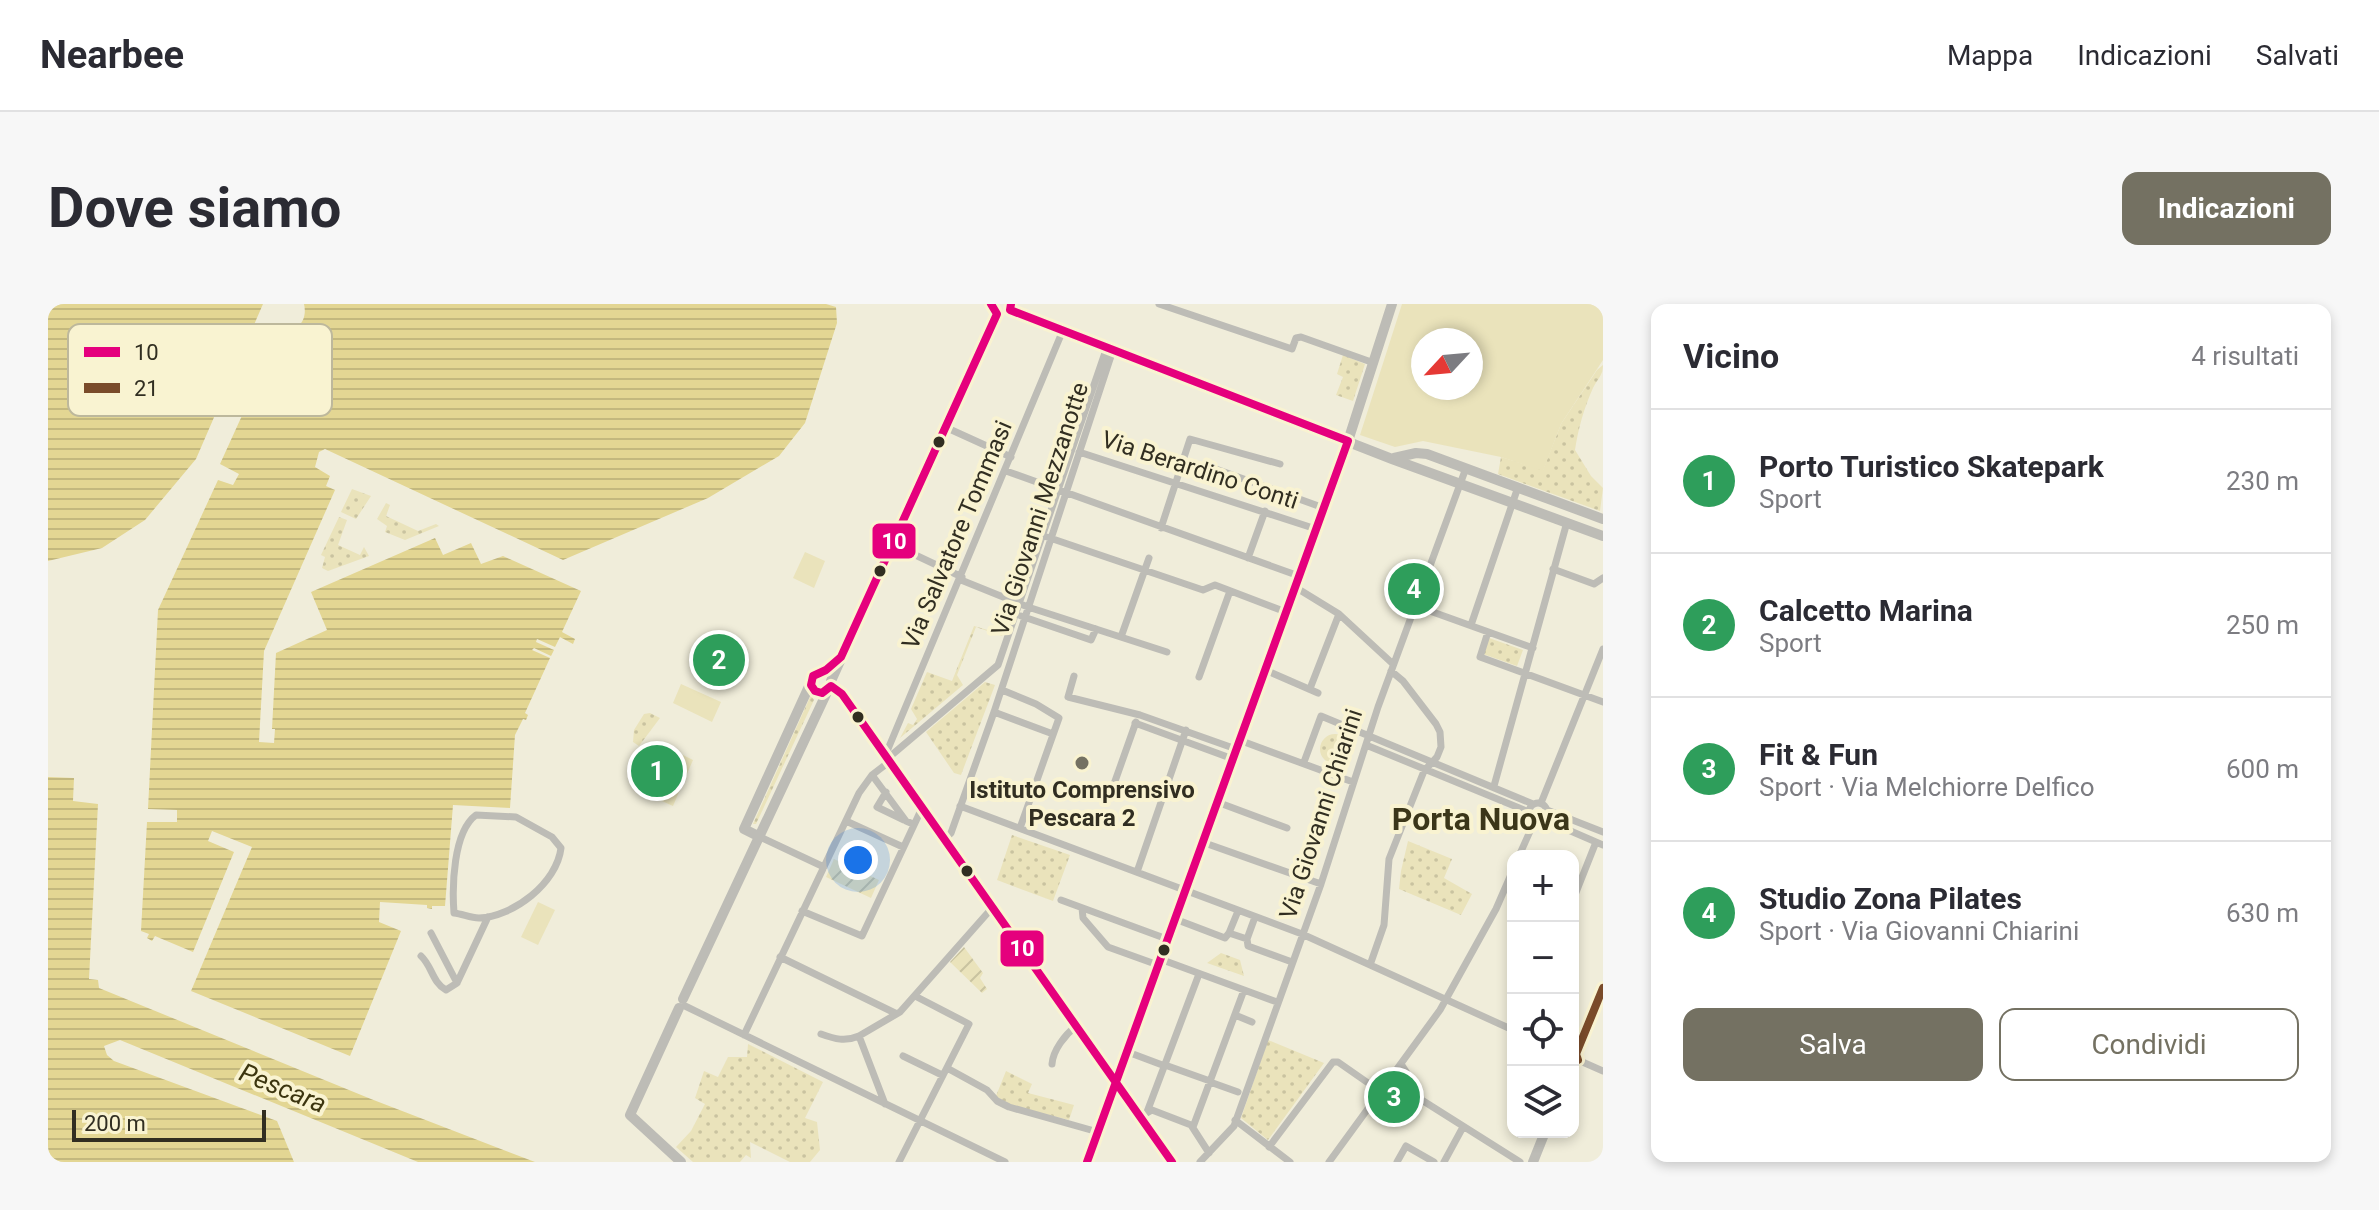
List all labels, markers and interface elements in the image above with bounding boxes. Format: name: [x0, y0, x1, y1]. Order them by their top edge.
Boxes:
text: Nearbee: [40, 33, 184, 77]
text: Mappa: [1947, 39, 2033, 72]
text: Indicazioni: [2077, 39, 2212, 72]
text: Salvati: [2256, 39, 2339, 72]
button: Indicazioni: [2122, 172, 2331, 245]
text: Dove siamo: [48, 175, 341, 241]
legend: [68, 324, 332, 416]
north arrow: [1411, 328, 1483, 400]
text: Vicino: [1683, 336, 1779, 376]
text: 10: [134, 340, 159, 365]
text: 4 risultati: [2191, 341, 2299, 371]
text: 21: [134, 376, 159, 401]
street label: Via Giovanni Mezzanotte: [986, 379, 1094, 639]
street label: Via Salvatore Tommasi: [896, 417, 1018, 653]
street label: Via Berardino Conti: [1098, 425, 1302, 515]
unlabelled marker: [931, 434, 947, 450]
text: Porto Turistico Skatepark: [1759, 449, 2104, 484]
text: 1: [1702, 466, 1716, 496]
text: 230 m: [2226, 466, 2299, 496]
text: Sport: [1759, 484, 1822, 514]
line badge: 10: [871, 522, 917, 560]
text: 10: [881, 529, 907, 554]
pin: 4: [1388, 559, 1440, 619]
unlabelled marker: [872, 563, 888, 579]
text: Calcetto Marina: [1759, 593, 1973, 628]
text: 2: [1702, 610, 1716, 640]
text: 250 m: [2226, 610, 2299, 640]
text: Sport: [1759, 628, 1822, 658]
pin: 2: [693, 630, 745, 690]
street label: Via Giovanni Chiarini: [1274, 705, 1368, 923]
unlabelled marker: [850, 709, 866, 725]
text: Fit & Fun: [1759, 737, 1878, 772]
pin: 1: [631, 741, 683, 801]
marker: Istituto Comprensivo Pescara 2: [1073, 754, 1091, 772]
text: 3: [1702, 754, 1716, 784]
text: 600 m: [2226, 754, 2299, 784]
text: Sport · Via Melchiorre Delfico: [1759, 772, 2095, 802]
place label: Istituto Comprensivo Pescara 2: [969, 776, 1195, 832]
district label: Porta Nuova: [1392, 800, 1570, 838]
your location: [838, 840, 878, 880]
map controls: [1507, 850, 1579, 1138]
button: +: [1507, 850, 1579, 922]
unlabelled marker: [959, 863, 975, 879]
text: Studio Zona Pilates: [1759, 881, 2022, 916]
text: 4: [1702, 898, 1716, 928]
text: 630 m: [2226, 898, 2299, 928]
text: Sport · Via Giovanni Chiarini: [1759, 916, 2079, 946]
button: −: [1507, 922, 1579, 994]
line badge: 10: [999, 929, 1045, 968]
text: 10: [1009, 936, 1035, 961]
unlabelled marker: [1156, 942, 1172, 958]
button: locate: [1507, 994, 1579, 1066]
button: Salva: [1683, 1008, 1983, 1081]
button: Condividi: [1999, 1008, 2299, 1081]
water label: Pescara: [235, 1057, 331, 1119]
button: layers: [1507, 1066, 1579, 1138]
pin: 3: [1368, 1067, 1420, 1127]
scale bar: [72, 1106, 266, 1142]
text: 200 m: [84, 1111, 146, 1136]

